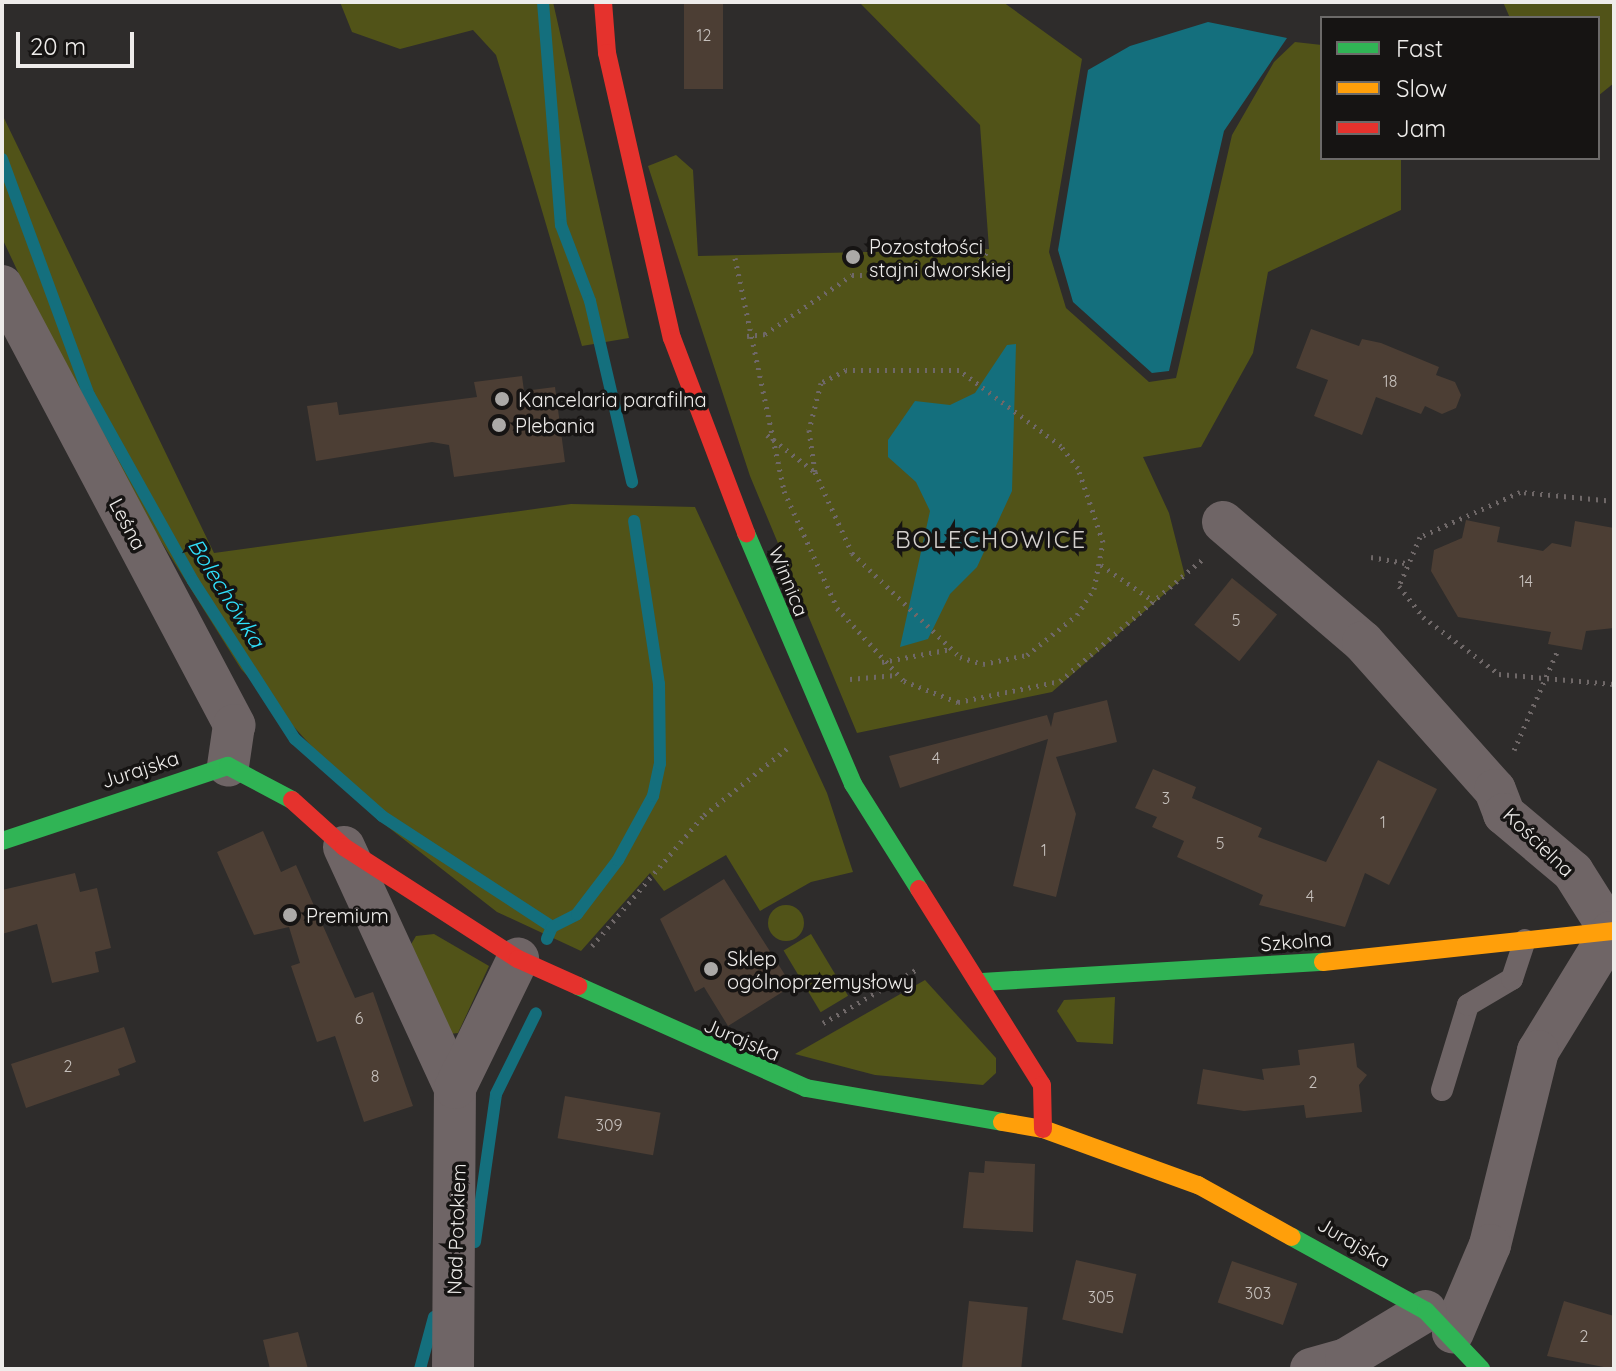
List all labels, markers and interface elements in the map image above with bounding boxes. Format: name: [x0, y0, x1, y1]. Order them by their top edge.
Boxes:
scale bar: [20, 16, 138, 66]
legend: [1320, 16, 1600, 160]
house number: 12: [697, 25, 711, 45]
text: 20 m: [30, 31, 86, 61]
text: Fast: [1396, 33, 1443, 63]
text: Slow: [1396, 73, 1447, 103]
text: Jam: [1396, 113, 1446, 143]
place label: Pozostałości stajni dworskiej: [869, 234, 1012, 281]
marker: Pozostałości stajni dworskiej: [844, 248, 862, 266]
house number: 18: [1383, 371, 1397, 391]
place label: Kancelaria parafilna: [518, 387, 707, 411]
marker: Kancelaria parafilna: [493, 390, 511, 408]
place label: Plebania: [515, 413, 595, 437]
marker: Plebania: [490, 416, 508, 434]
street label: Leśna: [104, 494, 152, 554]
district label: BOLECHOWICE: [895, 526, 1087, 554]
water label: Bolechówka: [182, 534, 270, 652]
street label: Winnica: [764, 542, 814, 620]
house number: 14: [1519, 571, 1533, 591]
house number: 5: [1232, 610, 1240, 630]
street label: Jurajska: [98, 745, 182, 793]
house number: 4: [932, 748, 940, 768]
house number: 3: [1162, 788, 1170, 808]
street label: Kościelna: [1499, 803, 1579, 881]
house number: 1: [1380, 812, 1386, 832]
house number: 5: [1216, 833, 1224, 853]
house number: 1: [1041, 840, 1047, 860]
house number: 4: [1306, 886, 1314, 906]
place label: Premium: [306, 903, 389, 927]
marker: Premium: [281, 906, 299, 924]
street label: Szkolna: [1259, 926, 1333, 956]
place label: Sklep ogólnoprzemysłowy: [727, 946, 914, 993]
marker: Sklep ogólnoprzemysłowy: [702, 960, 720, 978]
house number: 6: [355, 1008, 363, 1028]
street label: Jurajska: [701, 1012, 783, 1066]
house number: 2: [64, 1056, 72, 1076]
house number: 8: [371, 1066, 379, 1086]
house number: 2: [1309, 1072, 1317, 1092]
house number: 309: [596, 1115, 622, 1135]
street label: Nad Potokiem: [442, 1163, 470, 1295]
street label: Jurajska: [1313, 1212, 1395, 1272]
house number: 303: [1245, 1283, 1271, 1303]
house number: 305: [1088, 1287, 1114, 1307]
house number: 2: [1580, 1326, 1588, 1346]

